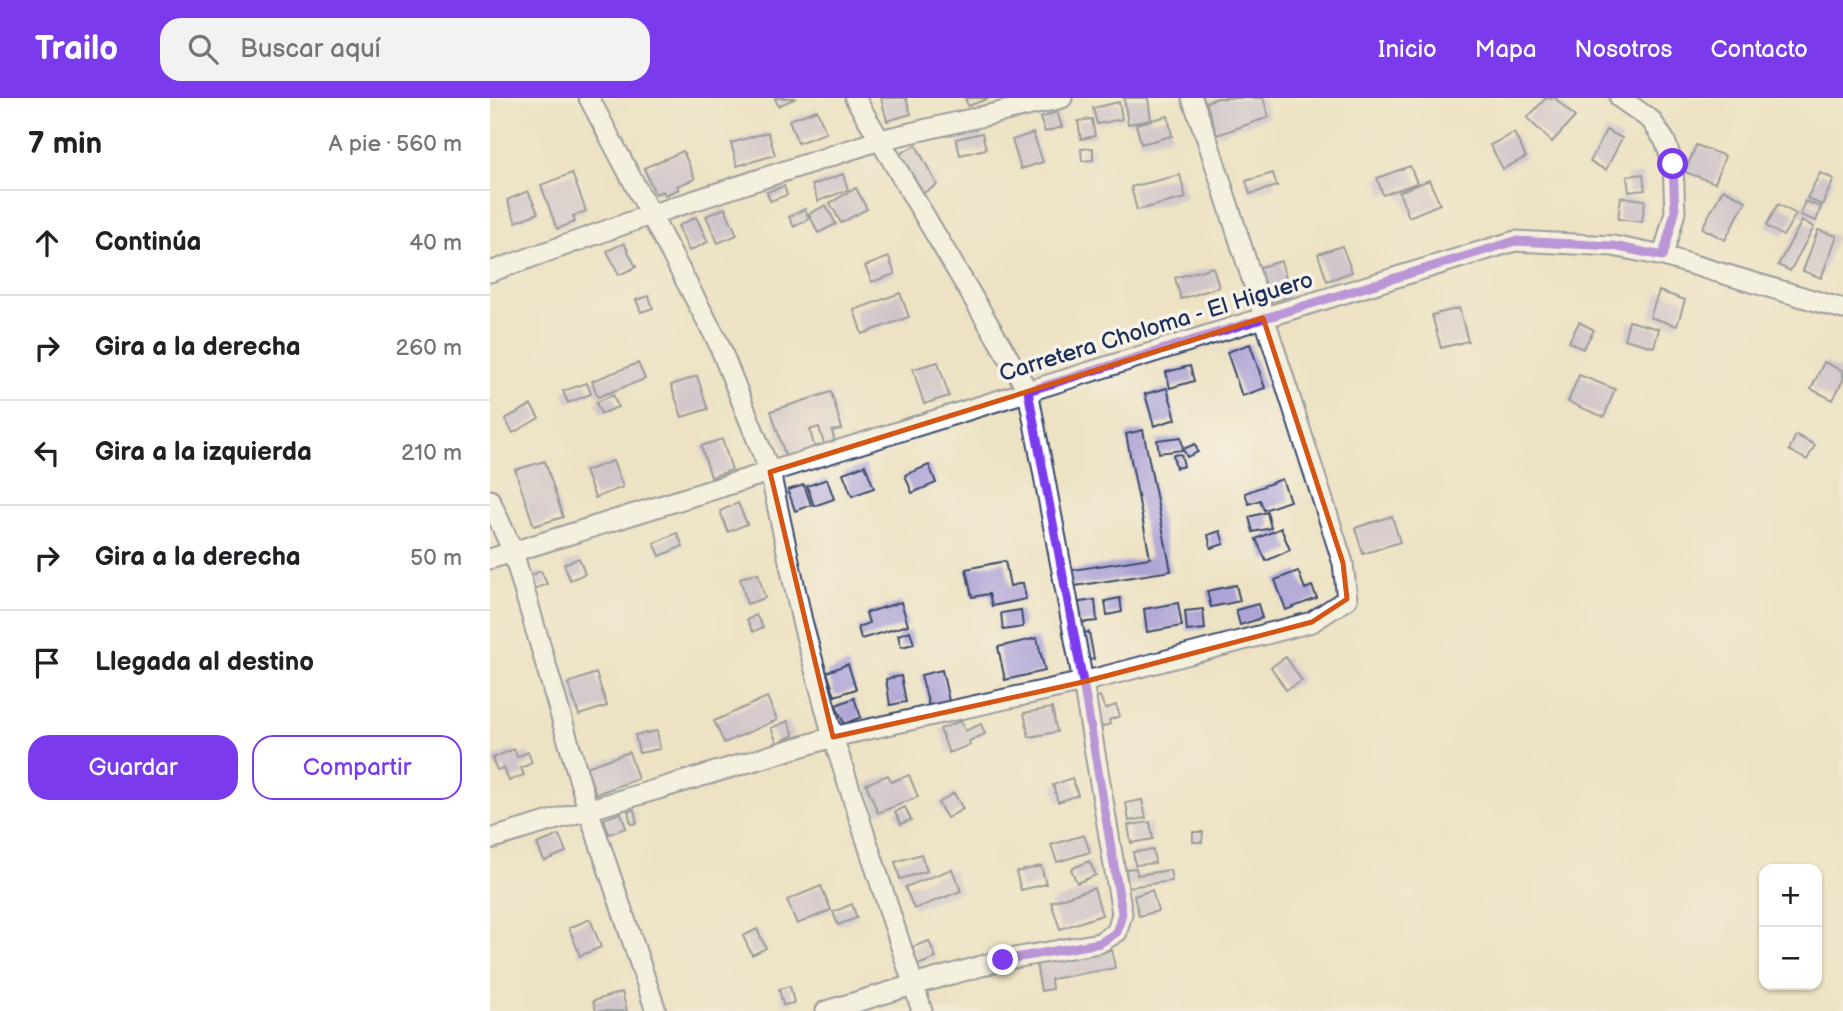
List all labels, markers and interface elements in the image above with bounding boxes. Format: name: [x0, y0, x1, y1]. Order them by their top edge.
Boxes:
search box: [160, 18, 650, 81]
text: Trailo: [35, 29, 118, 69]
icon: search: [184, 30, 222, 68]
text: Buscar aquí: [240, 34, 381, 65]
text: Inicio: [1378, 35, 1437, 64]
text: Mapa: [1475, 35, 1537, 64]
text: Nosotros: [1575, 35, 1672, 64]
text: Contacto: [1710, 35, 1808, 64]
text: 7 min: [28, 126, 102, 162]
text: A pie · 560 m: [328, 130, 462, 158]
route start: [1657, 148, 1688, 179]
icon: ahead: [28, 224, 66, 262]
text: Continúa: [95, 227, 202, 258]
text: 40 m: [409, 229, 462, 257]
street label: Carretera Choloma - El Higuero: [996, 266, 1317, 388]
icon: right: [28, 329, 66, 367]
text: Gira a la derecha: [95, 332, 301, 363]
text: 260 m: [396, 334, 462, 362]
icon: left: [28, 434, 66, 472]
text: Gira a la izquierda: [95, 437, 312, 468]
text: 210 m: [401, 439, 462, 467]
icon: right: [28, 539, 66, 577]
text: Gira a la derecha: [95, 542, 301, 573]
text: 50 m: [410, 544, 462, 572]
icon: arrive: [28, 644, 66, 682]
text: Llegada al destino: [95, 647, 314, 678]
button: Guardar: [28, 735, 238, 800]
button: Compartir: [252, 735, 462, 800]
map controls: [1759, 864, 1822, 990]
button: +: [1759, 864, 1822, 927]
button: −: [1759, 927, 1822, 990]
route end: [987, 944, 1018, 975]

